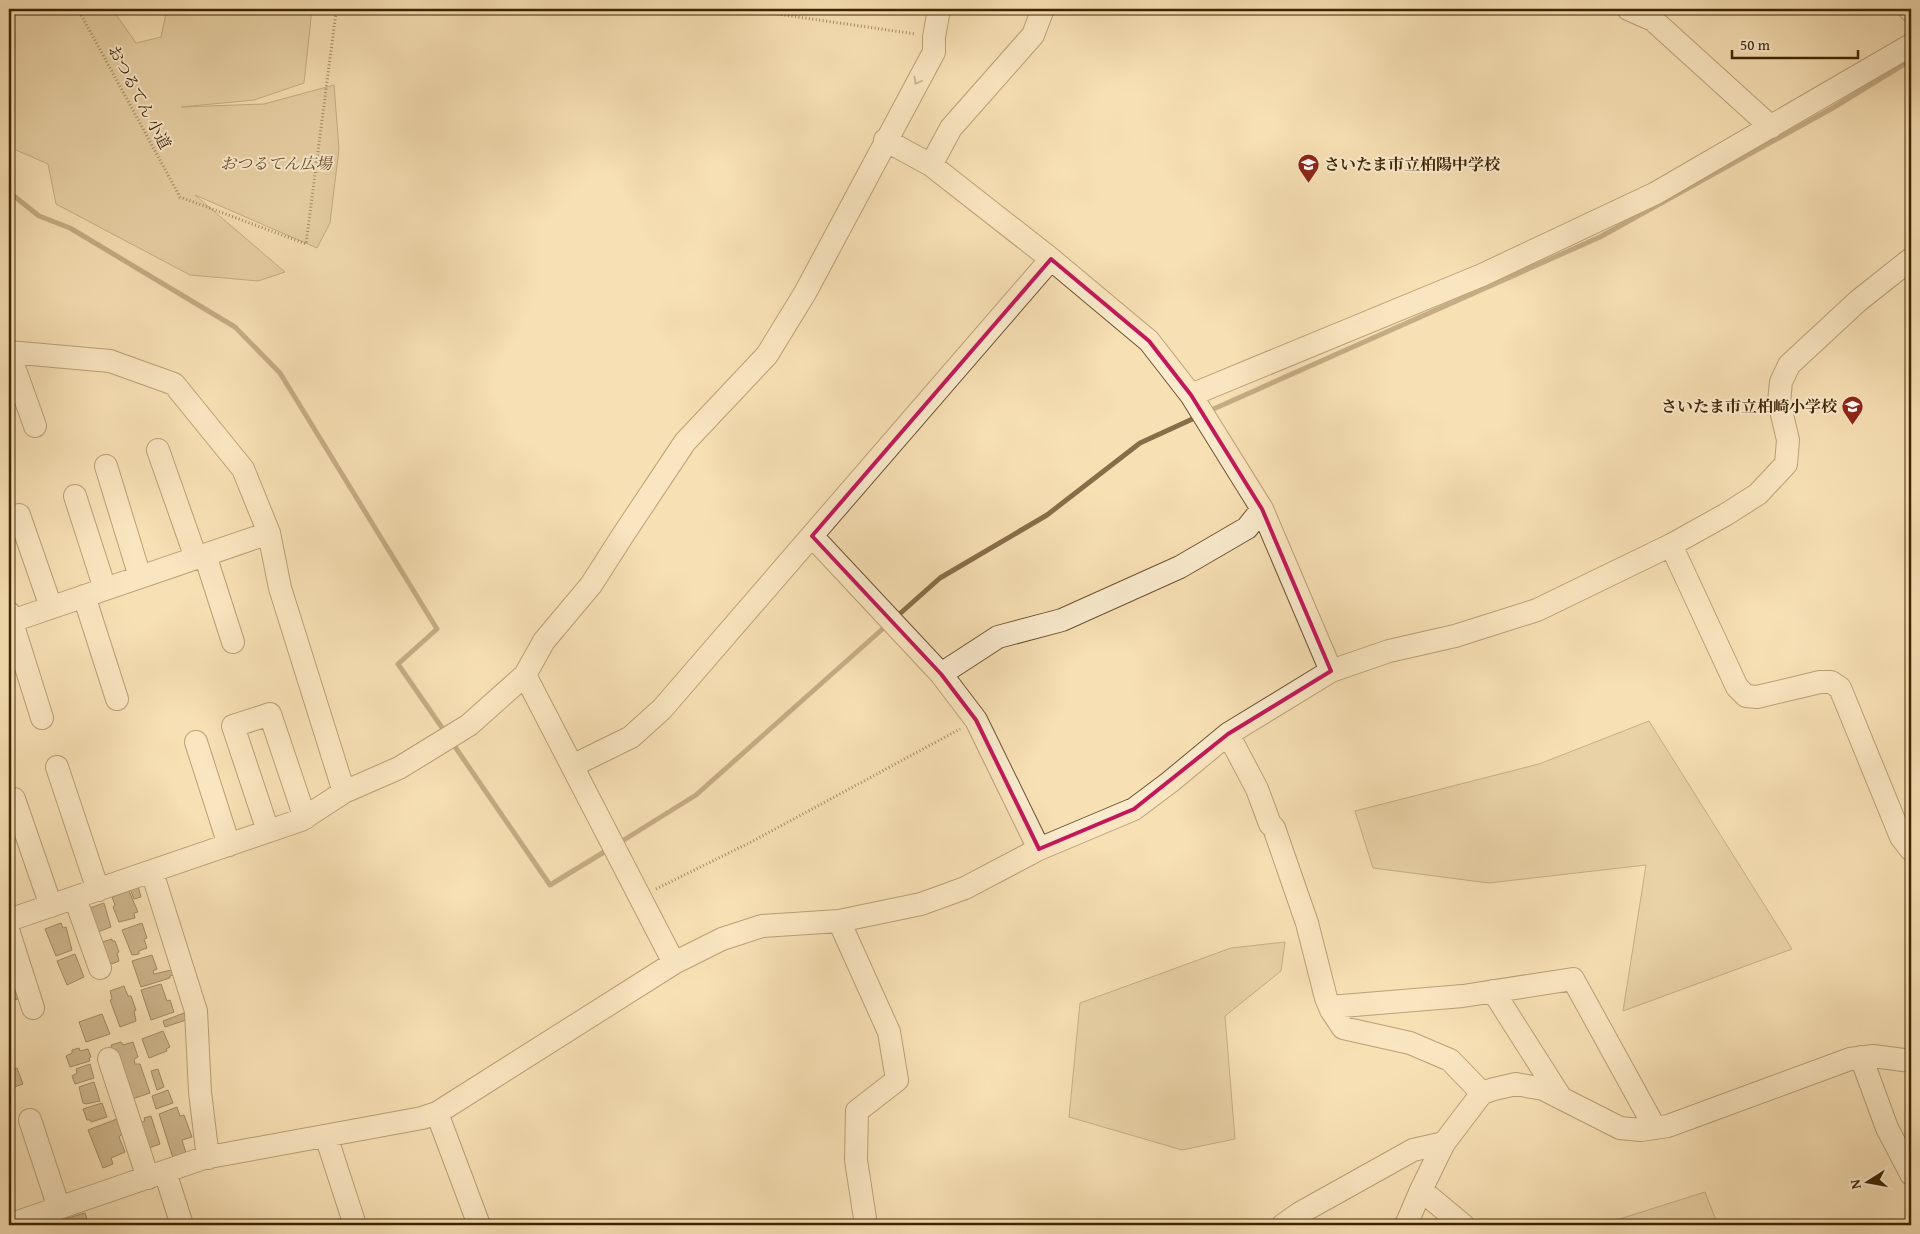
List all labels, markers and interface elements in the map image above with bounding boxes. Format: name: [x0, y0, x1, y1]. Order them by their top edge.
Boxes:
scale bar: [1732, 28, 1859, 60]
text: 50 m: [1740, 34, 1771, 55]
street label: おつるてん 小道: [102, 41, 178, 153]
one-way arrow: [914, 76, 924, 85]
park label: おつるてん広場: [220, 151, 334, 175]
school or university icon: さいたま市立柏陽中学校: [1296, 152, 1320, 183]
place label: さいたま市立柏陽中学校: [1324, 152, 1501, 176]
place label: さいたま市立柏崎小学校: [1661, 394, 1838, 418]
school or university icon: さいたま市立柏崎小学校: [1841, 394, 1865, 425]
north arrow: [1842, 1156, 1892, 1206]
text: N: [1844, 1177, 1866, 1191]

